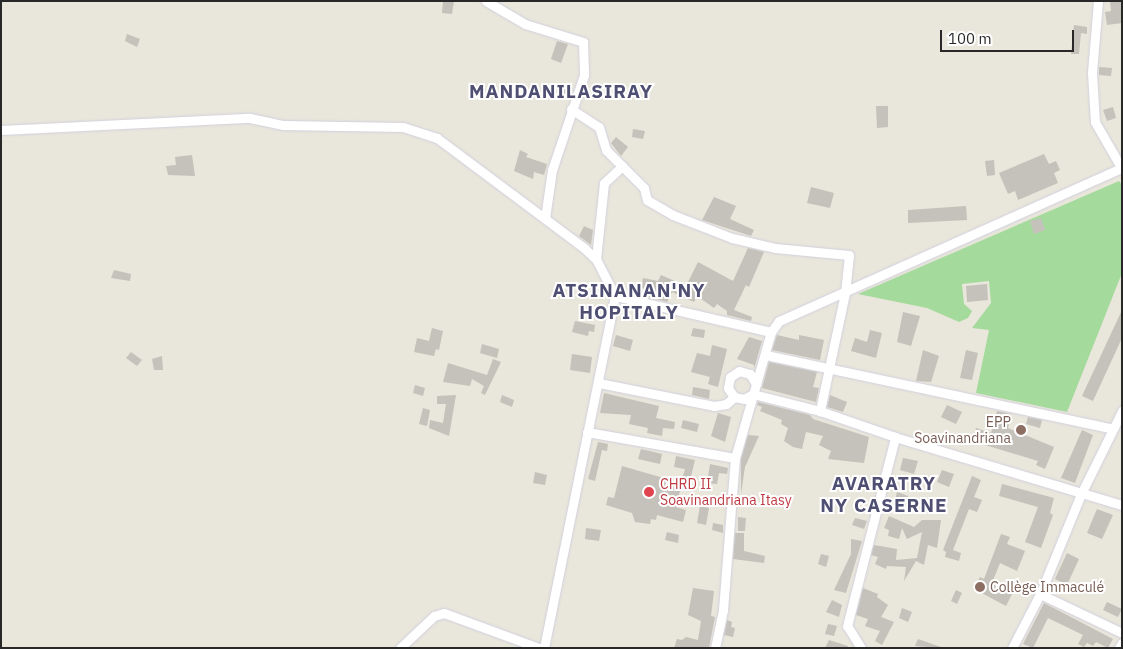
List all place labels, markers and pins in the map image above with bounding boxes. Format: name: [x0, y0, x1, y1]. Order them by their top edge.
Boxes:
place label: EPP Soavinandriana: [914, 414, 1011, 447]
marker: EPP Soavinandriana: [1015, 424, 1027, 436]
place label: CHRD II Soavinandriana Itasy: [660, 476, 792, 508]
marker: CHRD II Soavinandriana Itasy: [642, 485, 656, 499]
place label: Collège Immaculé: [990, 579, 1104, 595]
marker: Collège Immaculé: [974, 581, 986, 593]

